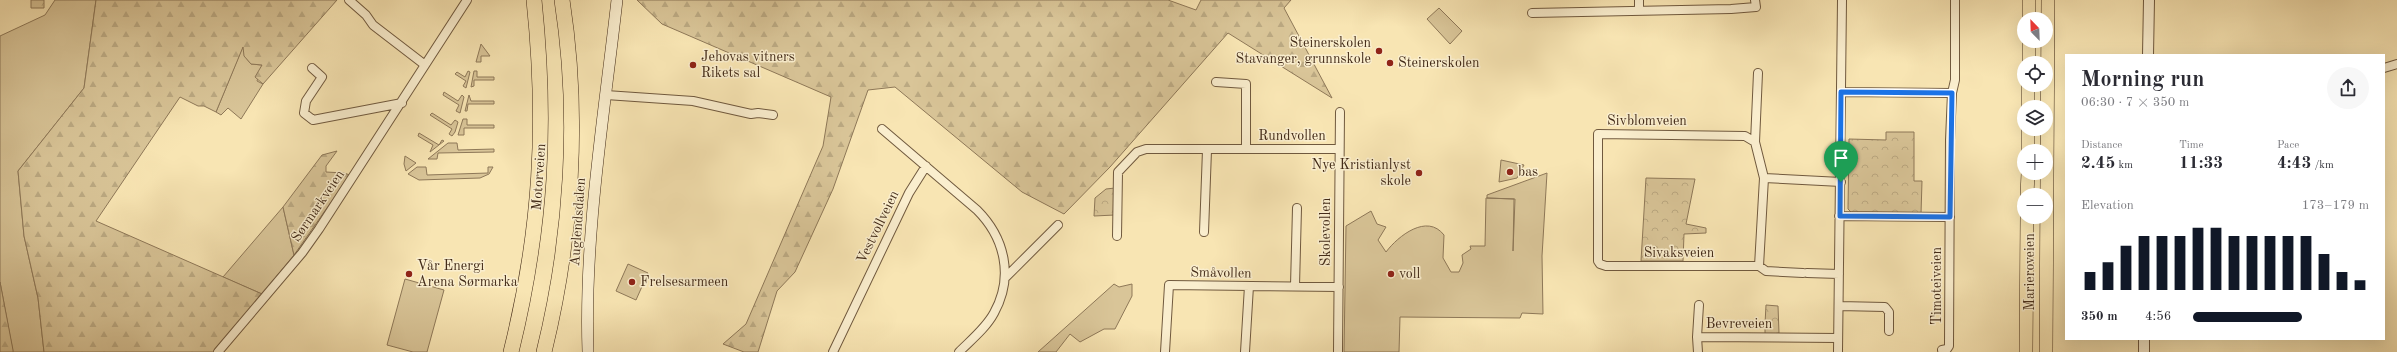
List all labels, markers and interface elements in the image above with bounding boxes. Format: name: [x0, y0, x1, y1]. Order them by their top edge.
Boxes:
north arrow: [2017, 12, 2053, 48]
map controls: [2017, 12, 2053, 224]
place label: Steinerskolen Stavanger, grunnskole: [1236, 36, 1371, 66]
marker: Steinerskolen Stavanger, grunnskole: [1374, 46, 1384, 56]
place label: Jehovas vitners Rikets sal: [701, 50, 795, 80]
place label: Steinerskolen: [1398, 56, 1480, 70]
button: locate: [2017, 56, 2053, 92]
marker: Steinerskolen: [1385, 58, 1395, 68]
marker: Jehovas vitners Rikets sal: [688, 60, 698, 70]
button: share: [2327, 67, 2369, 109]
text: Morning run: [2081, 69, 2204, 91]
text: 06:30 · 7 × 350 m: [2081, 96, 2189, 109]
button: layers: [2017, 100, 2053, 136]
street label: Sivblomveien: [1607, 114, 1687, 128]
street label: Rundvollen: [1258, 129, 1326, 143]
text: Distance: [2081, 140, 2122, 151]
text: Time: [2179, 140, 2204, 151]
text: Pace: [2277, 140, 2299, 151]
pin: [1824, 141, 1858, 182]
street label: Motorveien: [530, 143, 548, 211]
button: +: [2017, 144, 2053, 180]
icon: arrive: [1830, 147, 1852, 169]
text: 2.45: [2081, 155, 2115, 172]
text: 11:33: [2179, 155, 2223, 172]
text: 4:43: [2277, 155, 2311, 172]
place label: Nye Kristianlyst skole: [1312, 158, 1411, 188]
text: km: [2115, 160, 2133, 171]
text: /km: [2311, 160, 2334, 171]
place label: bas: [1518, 165, 1538, 179]
street label: Sørmarkveien: [289, 167, 347, 244]
marker: bas: [1505, 167, 1515, 177]
marker: Nye Kristianlyst skole: [1414, 168, 1424, 178]
street label: Auglendsdalen: [568, 177, 588, 267]
street label: Vestvollveien: [854, 188, 902, 266]
button: −: [2017, 188, 2053, 224]
street label: Skolevollen: [1319, 197, 1333, 266]
text: Elevation: [2081, 199, 2134, 212]
text: 173–179 m: [2302, 199, 2369, 212]
street label: Marieroveien: [2023, 233, 2037, 311]
street label: Sivaksveien: [1644, 246, 1715, 260]
street label: Timoteiveien: [1930, 247, 1944, 325]
place label: Vår Energi Arena Sørmarka: [417, 259, 518, 289]
street label: Småvollen: [1190, 265, 1252, 281]
place label: voll: [1399, 267, 1420, 281]
marker: Vår Energi Arena Sørmarka: [404, 269, 414, 279]
marker: voll: [1386, 269, 1396, 279]
place label: Frelsesarmeen: [640, 275, 729, 289]
marker: Frelsesarmeen: [627, 277, 637, 287]
text: 350 m: [2081, 310, 2118, 323]
text: 4:56: [2145, 310, 2171, 323]
street label: Bevreveien: [1706, 317, 1773, 331]

